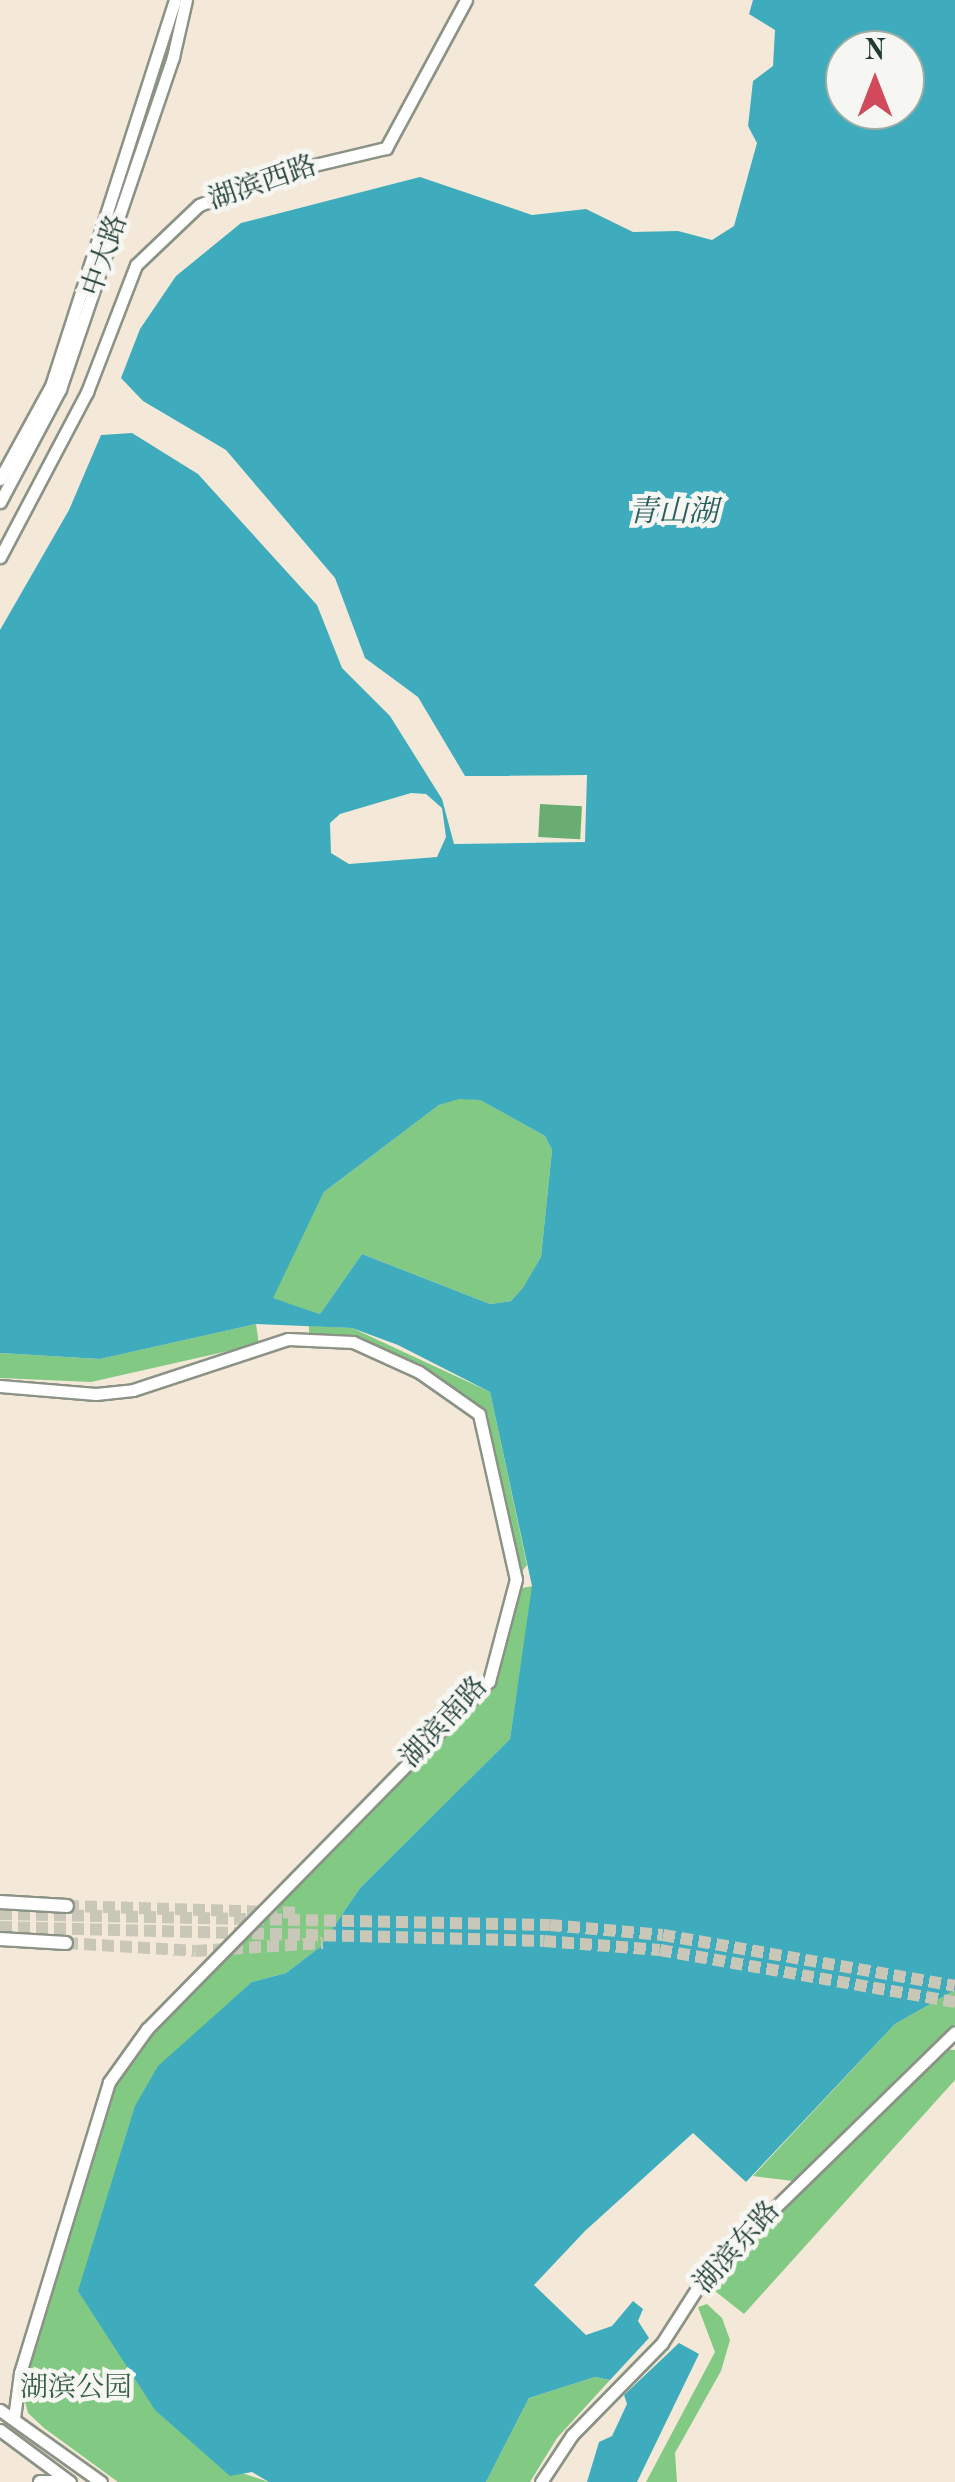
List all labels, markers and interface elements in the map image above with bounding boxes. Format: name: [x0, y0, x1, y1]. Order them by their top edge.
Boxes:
north arrow: [825, 30, 925, 130]
text: N: [864, 38, 886, 66]
street label: 湖滨西路: [205, 150, 321, 218]
street label: 中大路: [76, 211, 136, 301]
water label: 青山湖: [628, 495, 718, 531]
street label: 湖滨南路: [395, 1671, 495, 1775]
street label: 湖滨东路: [688, 2195, 788, 2301]
park label: 湖滨公园: [20, 2372, 132, 2406]

